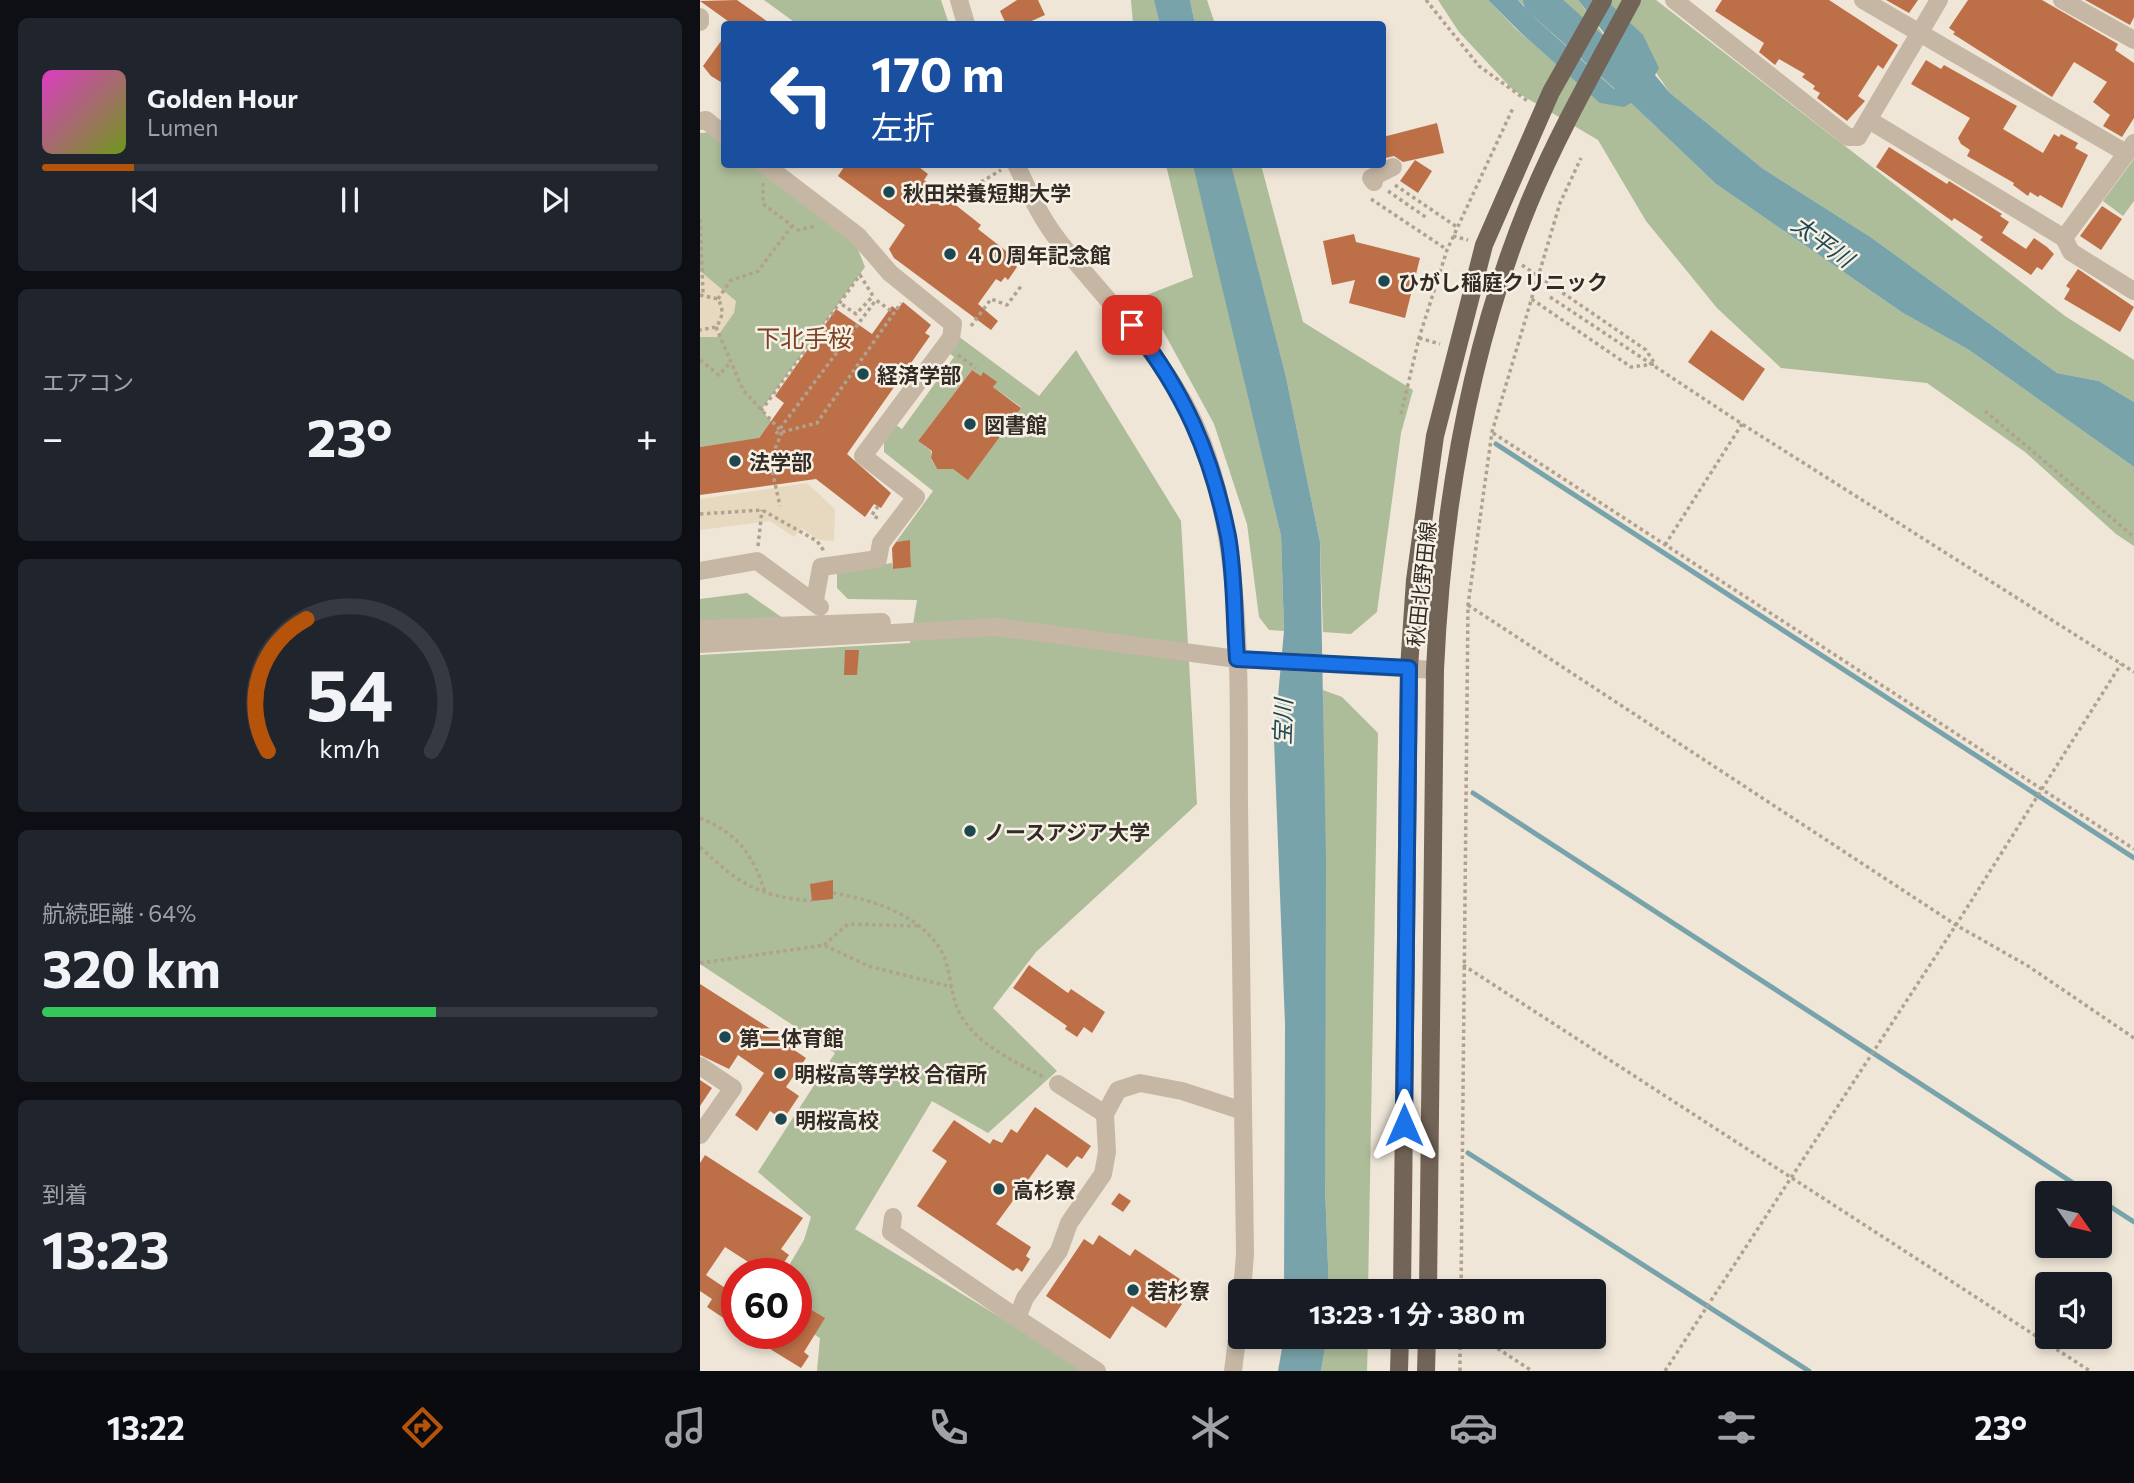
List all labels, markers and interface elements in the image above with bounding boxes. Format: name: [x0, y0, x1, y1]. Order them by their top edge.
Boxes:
text: 170 m: [871, 42, 1004, 102]
icon: left: [756, 49, 847, 140]
text: Golden Hour: [147, 82, 298, 113]
text: 左折: [871, 106, 935, 146]
text: Lumen: [147, 113, 218, 141]
place label: 秋田栄養短期大学: [903, 180, 1071, 205]
icon: previous: [126, 181, 164, 219]
icon: pause: [331, 181, 369, 219]
icon: next: [536, 181, 574, 219]
marker: 秋田栄養短期大学: [881, 184, 897, 200]
water label: 太平川: [1787, 209, 1862, 274]
place label: ４０周年記念館: [964, 242, 1111, 267]
marker: ４０周年記念館: [942, 246, 958, 262]
place label: ひがし稲庭クリニック: [1398, 269, 1608, 294]
marker: ひがし稲庭クリニック: [1376, 273, 1392, 289]
pin: [1102, 295, 1162, 355]
icon: arrive: [1113, 306, 1151, 344]
district label: 下北手桜: [756, 323, 852, 352]
place label: 経済学部: [877, 362, 961, 387]
marker: 経済学部: [855, 366, 871, 382]
text: エアコン: [42, 368, 134, 396]
text: 23°: [307, 404, 393, 468]
place label: 図書館: [984, 412, 1047, 437]
text: −: [42, 413, 64, 460]
text: +: [636, 413, 658, 460]
marker: 図書館: [962, 416, 978, 432]
place label: 法学部: [749, 449, 812, 474]
marker: 法学部: [727, 453, 743, 469]
street label: 秋田北野田線: [1402, 520, 1440, 648]
text: 54: [306, 648, 394, 737]
water label: 宝川: [1267, 696, 1297, 745]
text: km/h: [320, 733, 380, 763]
place label: ノースアジア大学: [984, 819, 1150, 844]
marker: ノースアジア大学: [962, 823, 978, 839]
text: 航続距離 · 64%: [42, 899, 196, 927]
text: 320 km: [42, 935, 221, 999]
place label: 第二体育館: [739, 1025, 844, 1050]
marker: 第二体育館: [717, 1029, 733, 1045]
place label: 明桜高等学校 合宿所: [794, 1061, 987, 1086]
marker: 明桜高等学校 合宿所: [772, 1065, 788, 1081]
position arrow: [1367, 1088, 1441, 1162]
place label: 明桜高校: [795, 1107, 879, 1132]
marker: 明桜高校: [773, 1111, 789, 1127]
place label: 高杉寮: [1013, 1177, 1076, 1202]
text: 到着: [42, 1180, 88, 1208]
marker: 高杉寮: [991, 1181, 1007, 1197]
north arrow: [2035, 1181, 2112, 1258]
map controls: [2035, 1181, 2112, 1349]
text: 13:23: [42, 1216, 169, 1280]
speed limit sign: 60: [721, 1258, 812, 1349]
button: sound: [2035, 1272, 2112, 1349]
place label: 若杉寮: [1147, 1278, 1210, 1303]
marker: 若杉寮: [1125, 1282, 1141, 1298]
text: 13:23 · 1 分 · 380 m: [1309, 1298, 1525, 1329]
icon: directions: [398, 1403, 447, 1452]
icon: music: [661, 1403, 710, 1452]
icon: phone: [924, 1403, 973, 1452]
icon: climate: [1186, 1403, 1235, 1452]
icon: car: [1449, 1403, 1498, 1452]
icon: filters: [1712, 1403, 1761, 1452]
text: 13:22: [107, 1407, 185, 1447]
text: 23°: [1974, 1407, 2027, 1447]

